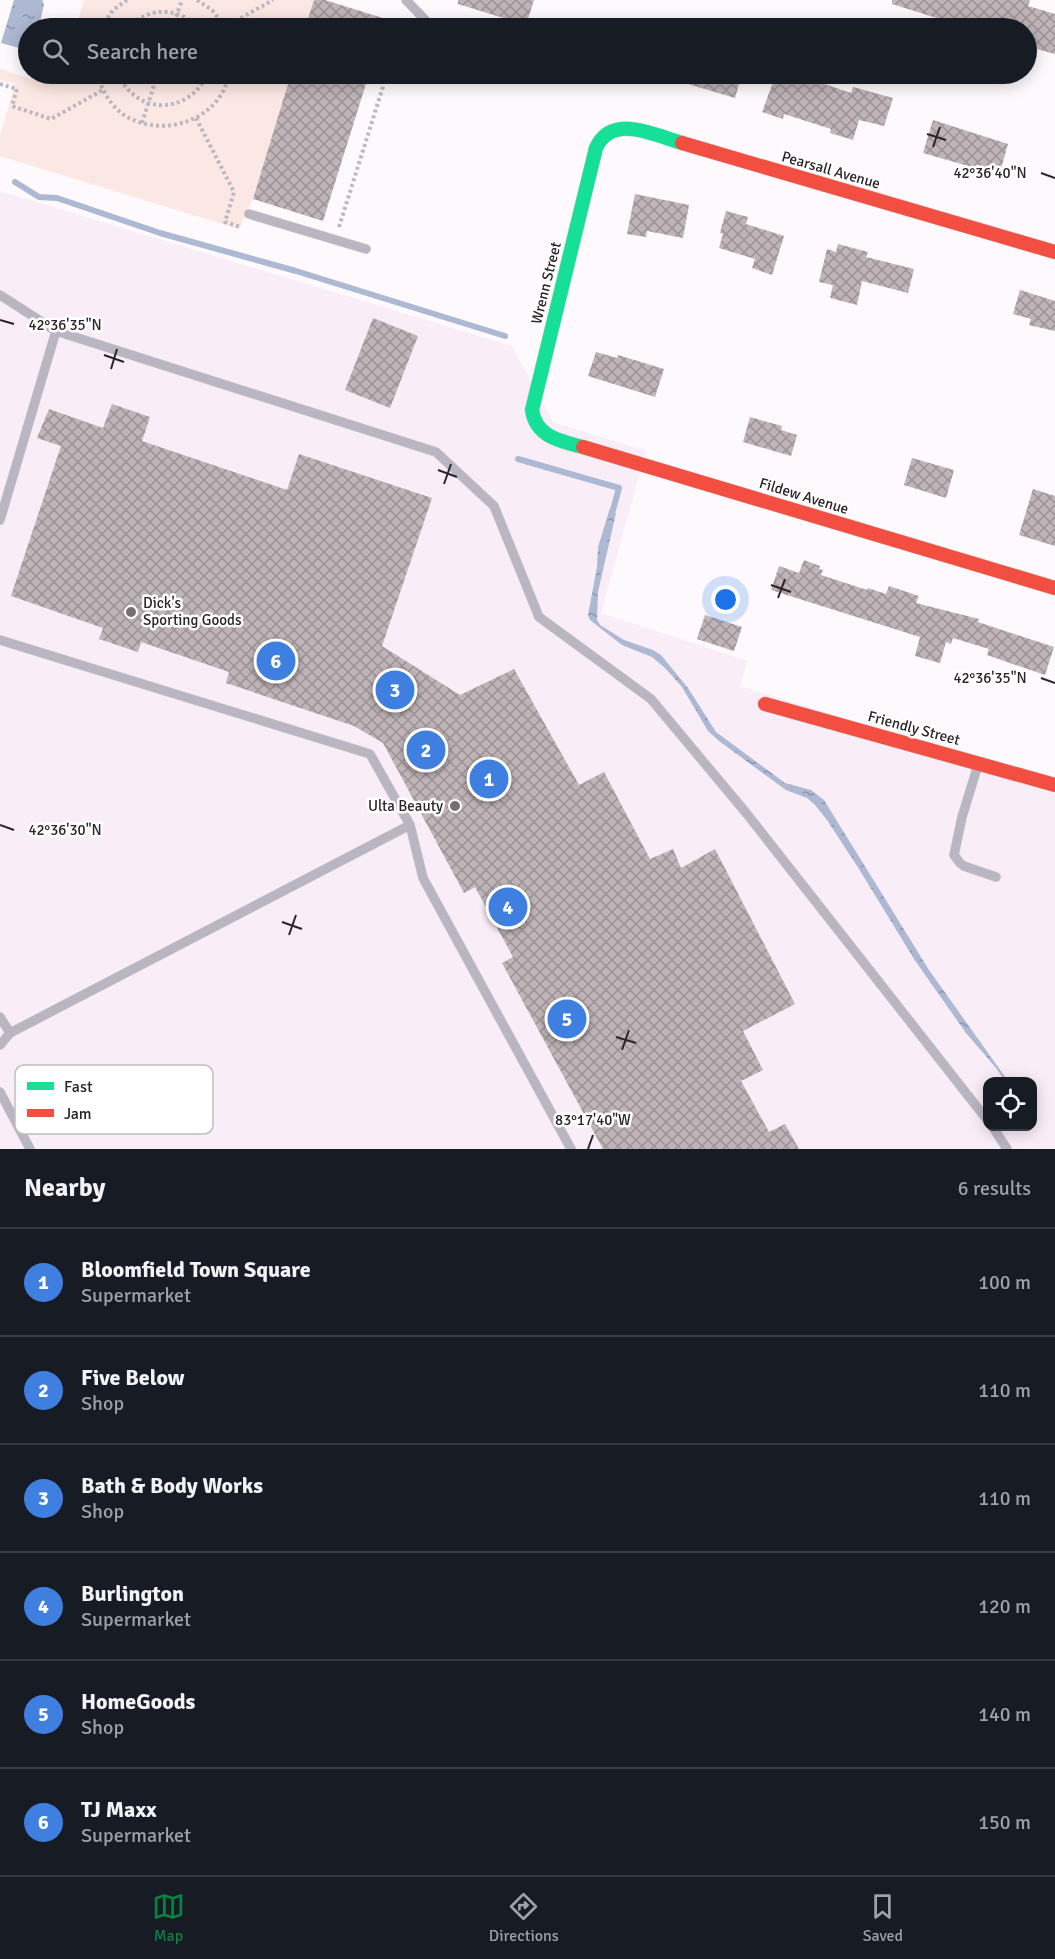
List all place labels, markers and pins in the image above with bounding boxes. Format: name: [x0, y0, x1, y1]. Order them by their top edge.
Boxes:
place label: Dick's Sporting Goods: [143, 594, 242, 629]
marker: Dick's Sporting Goods: [124, 605, 138, 619]
pin: 6: [256, 638, 296, 684]
pin: 3: [376, 668, 414, 712]
pin: 2: [406, 728, 446, 772]
pin: 1: [470, 756, 508, 802]
place label: Ulta Beauty: [368, 797, 443, 815]
marker: Ulta Beauty: [448, 799, 462, 813]
pin: 4: [488, 884, 528, 930]
pin: 5: [548, 996, 586, 1042]

